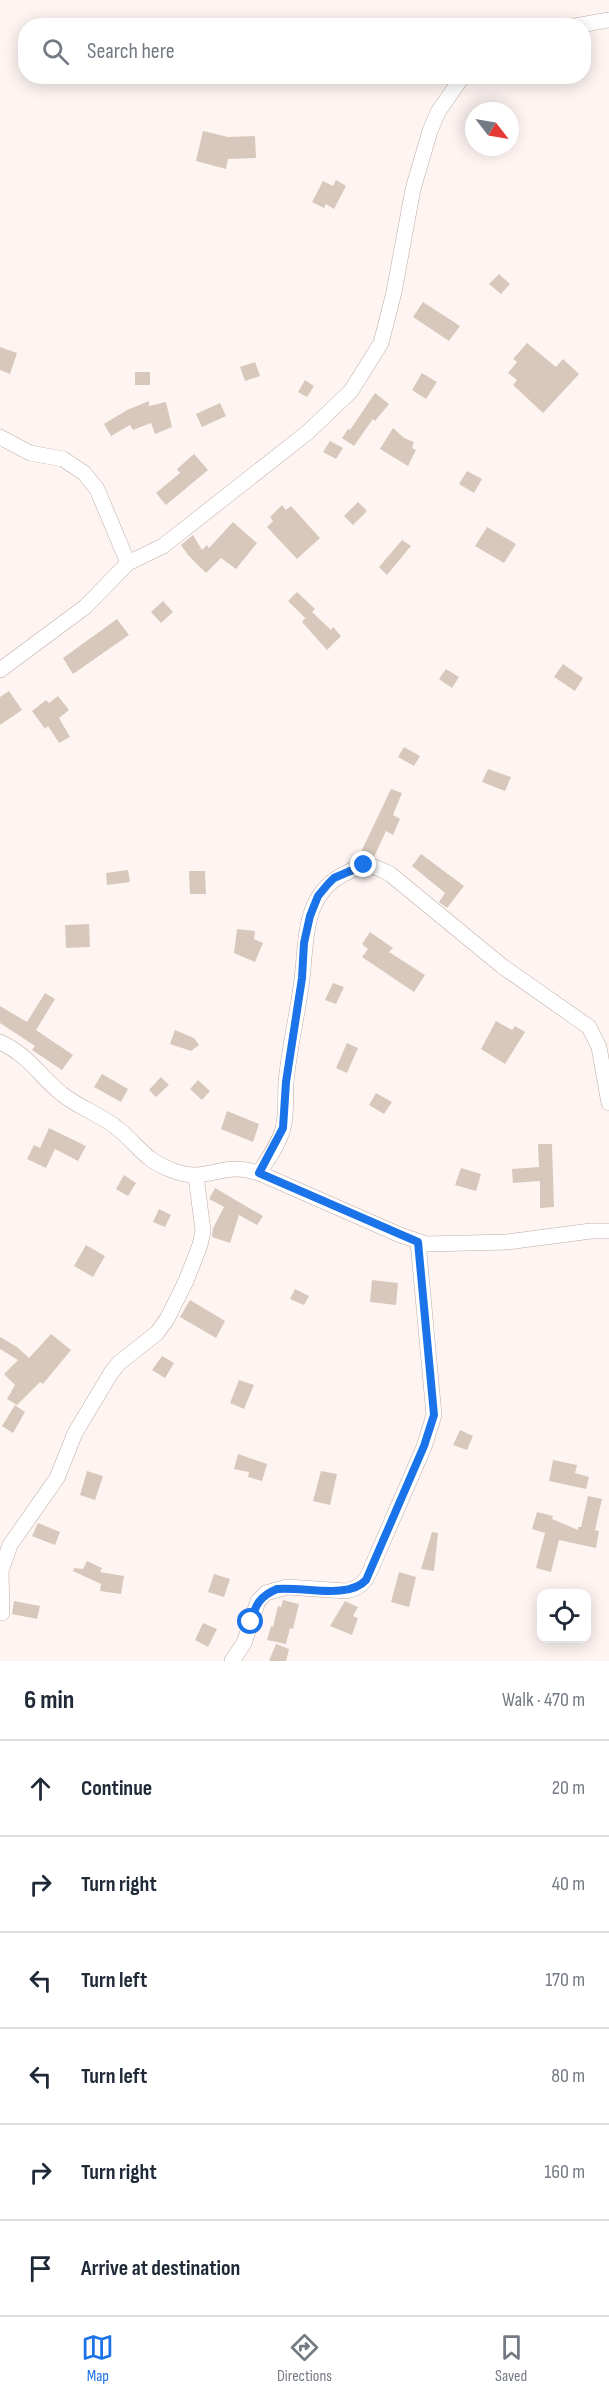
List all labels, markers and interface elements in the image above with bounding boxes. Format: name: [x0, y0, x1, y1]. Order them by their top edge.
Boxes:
search box: [18, 18, 591, 84]
icon: search: [39, 35, 72, 68]
text: Search here: [87, 38, 174, 65]
north arrow: [465, 102, 519, 156]
route end: [350, 851, 376, 877]
map controls: [537, 1589, 591, 1643]
button: locate: [537, 1589, 591, 1643]
route start: [237, 1608, 263, 1634]
text: 6 min: [24, 1685, 74, 1716]
text: Walk · 470 m: [502, 1688, 585, 1712]
icon: ahead: [24, 1772, 57, 1805]
text: Continue: [81, 1775, 152, 1802]
text: 20 m: [552, 1776, 585, 1800]
icon: right: [24, 1868, 57, 1901]
text: Turn right: [81, 1871, 157, 1898]
text: 40 m: [552, 1872, 585, 1896]
icon: left: [24, 1964, 57, 1997]
text: Turn left: [81, 1967, 147, 1994]
text: 170 m: [545, 1968, 585, 1992]
icon: left: [24, 2060, 57, 2093]
text: Turn left: [81, 2063, 147, 2090]
text: 80 m: [551, 2064, 585, 2088]
icon: right: [24, 2156, 57, 2189]
text: Turn right: [81, 2159, 157, 2186]
text: 160 m: [544, 2160, 585, 2184]
icon: arrive: [24, 2252, 57, 2285]
text: Arrive at destination: [81, 2255, 240, 2282]
tab: Map: [81, 2331, 114, 2386]
tab: Directions: [277, 2331, 332, 2386]
tab: Saved: [495, 2331, 528, 2386]

